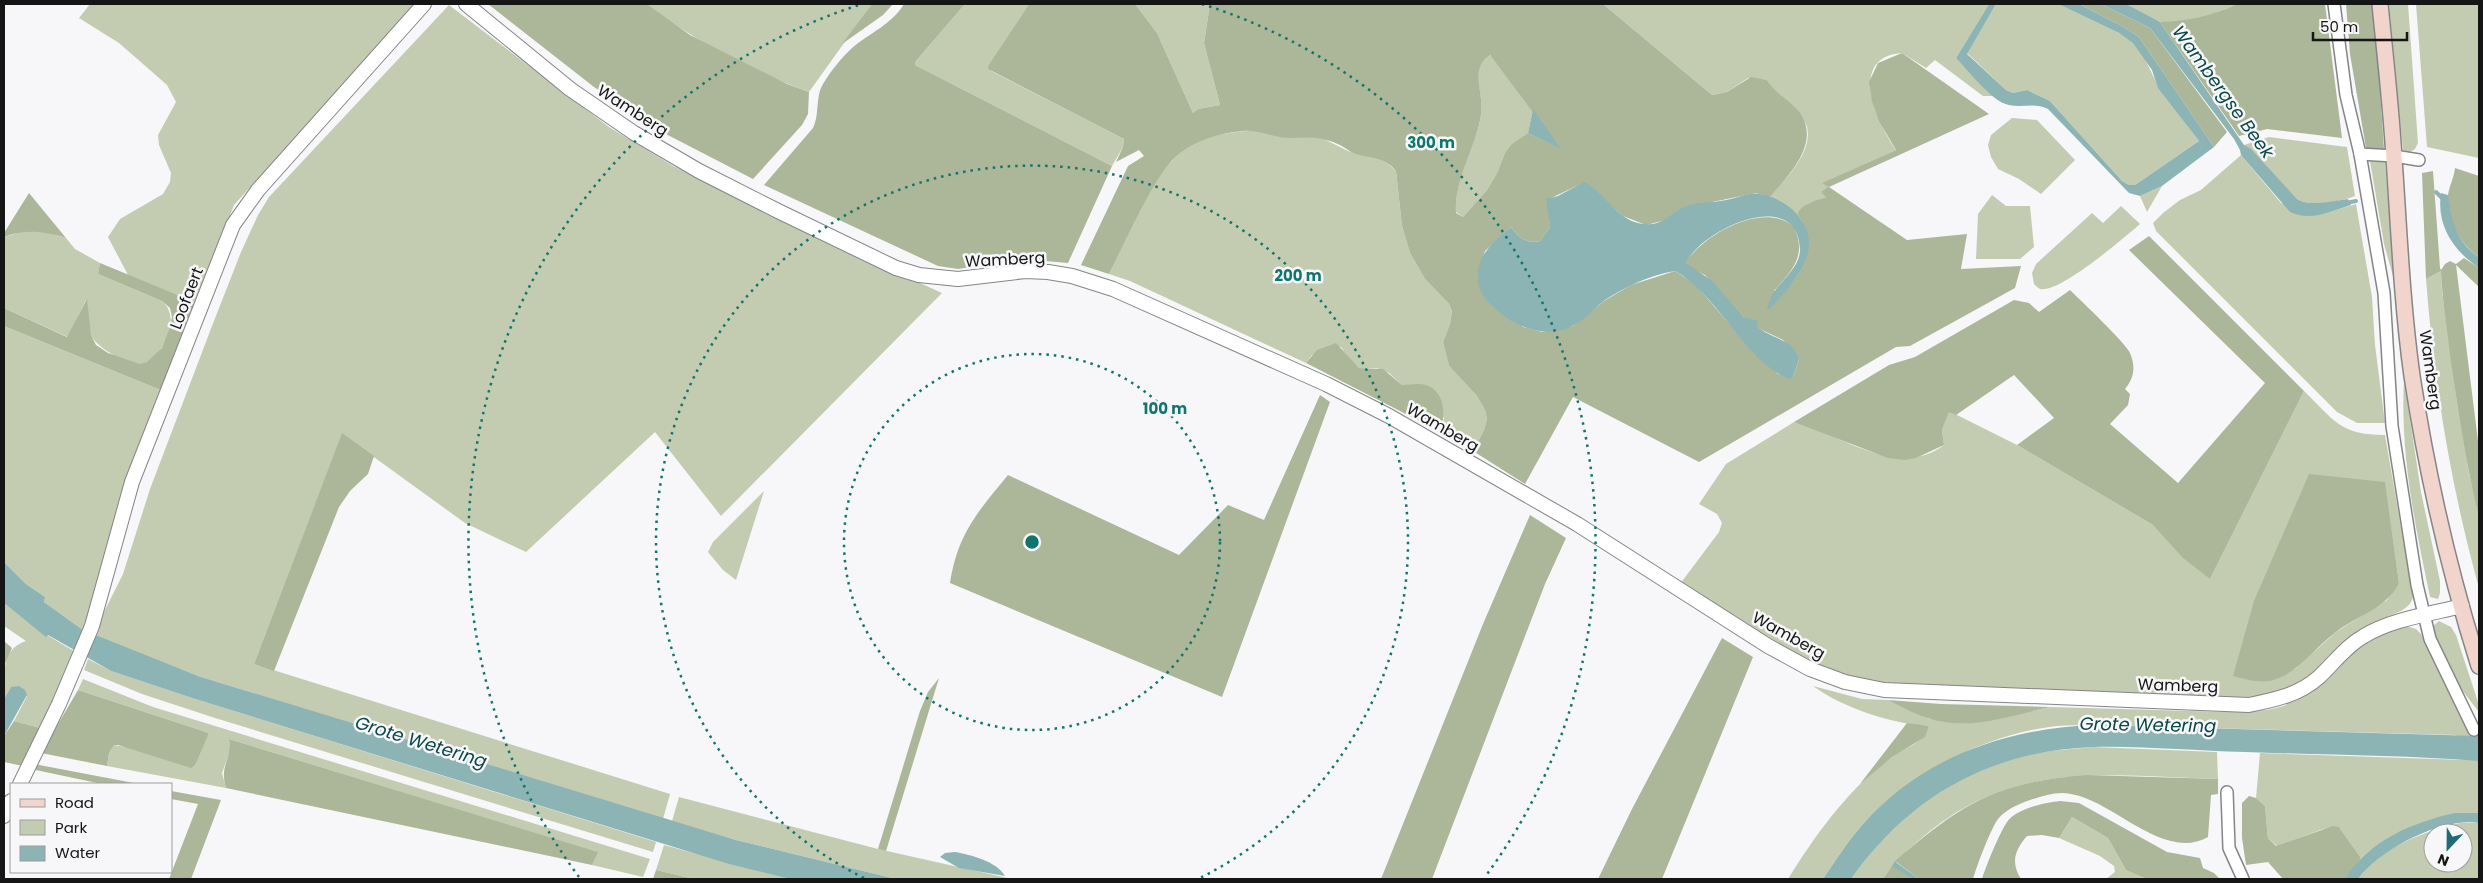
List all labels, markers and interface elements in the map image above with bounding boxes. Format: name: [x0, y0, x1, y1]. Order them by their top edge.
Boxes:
scale bar: [2313, 10, 2407, 42]
text: 50 m: [2320, 16, 2358, 37]
water label: Wambergse Beek: [2167, 20, 2281, 164]
street label: Wamberg: [593, 79, 673, 142]
text: 300 m: [1407, 132, 1455, 153]
street label: Wamberg: [964, 246, 1046, 273]
street label: Loofaert: [164, 263, 209, 333]
text: 200 m: [1274, 265, 1322, 286]
street label: Wamberg: [2414, 329, 2447, 411]
street label: Wamberg: [1402, 397, 1483, 458]
text: 100 m: [1143, 398, 1187, 419]
centre of rings: [1023, 533, 1041, 551]
street label: Wamberg: [1748, 606, 1830, 665]
street label: Wamberg: [2137, 673, 2219, 698]
water label: Grote Wetering: [352, 710, 490, 773]
water label: Grote Wetering: [2080, 711, 2217, 738]
legend: [10, 783, 172, 873]
text: Road: [55, 792, 94, 813]
text: Park: [55, 817, 87, 838]
north arrow: [2423, 823, 2473, 873]
text: Water: [55, 842, 101, 863]
text: N: [2435, 849, 2452, 871]

